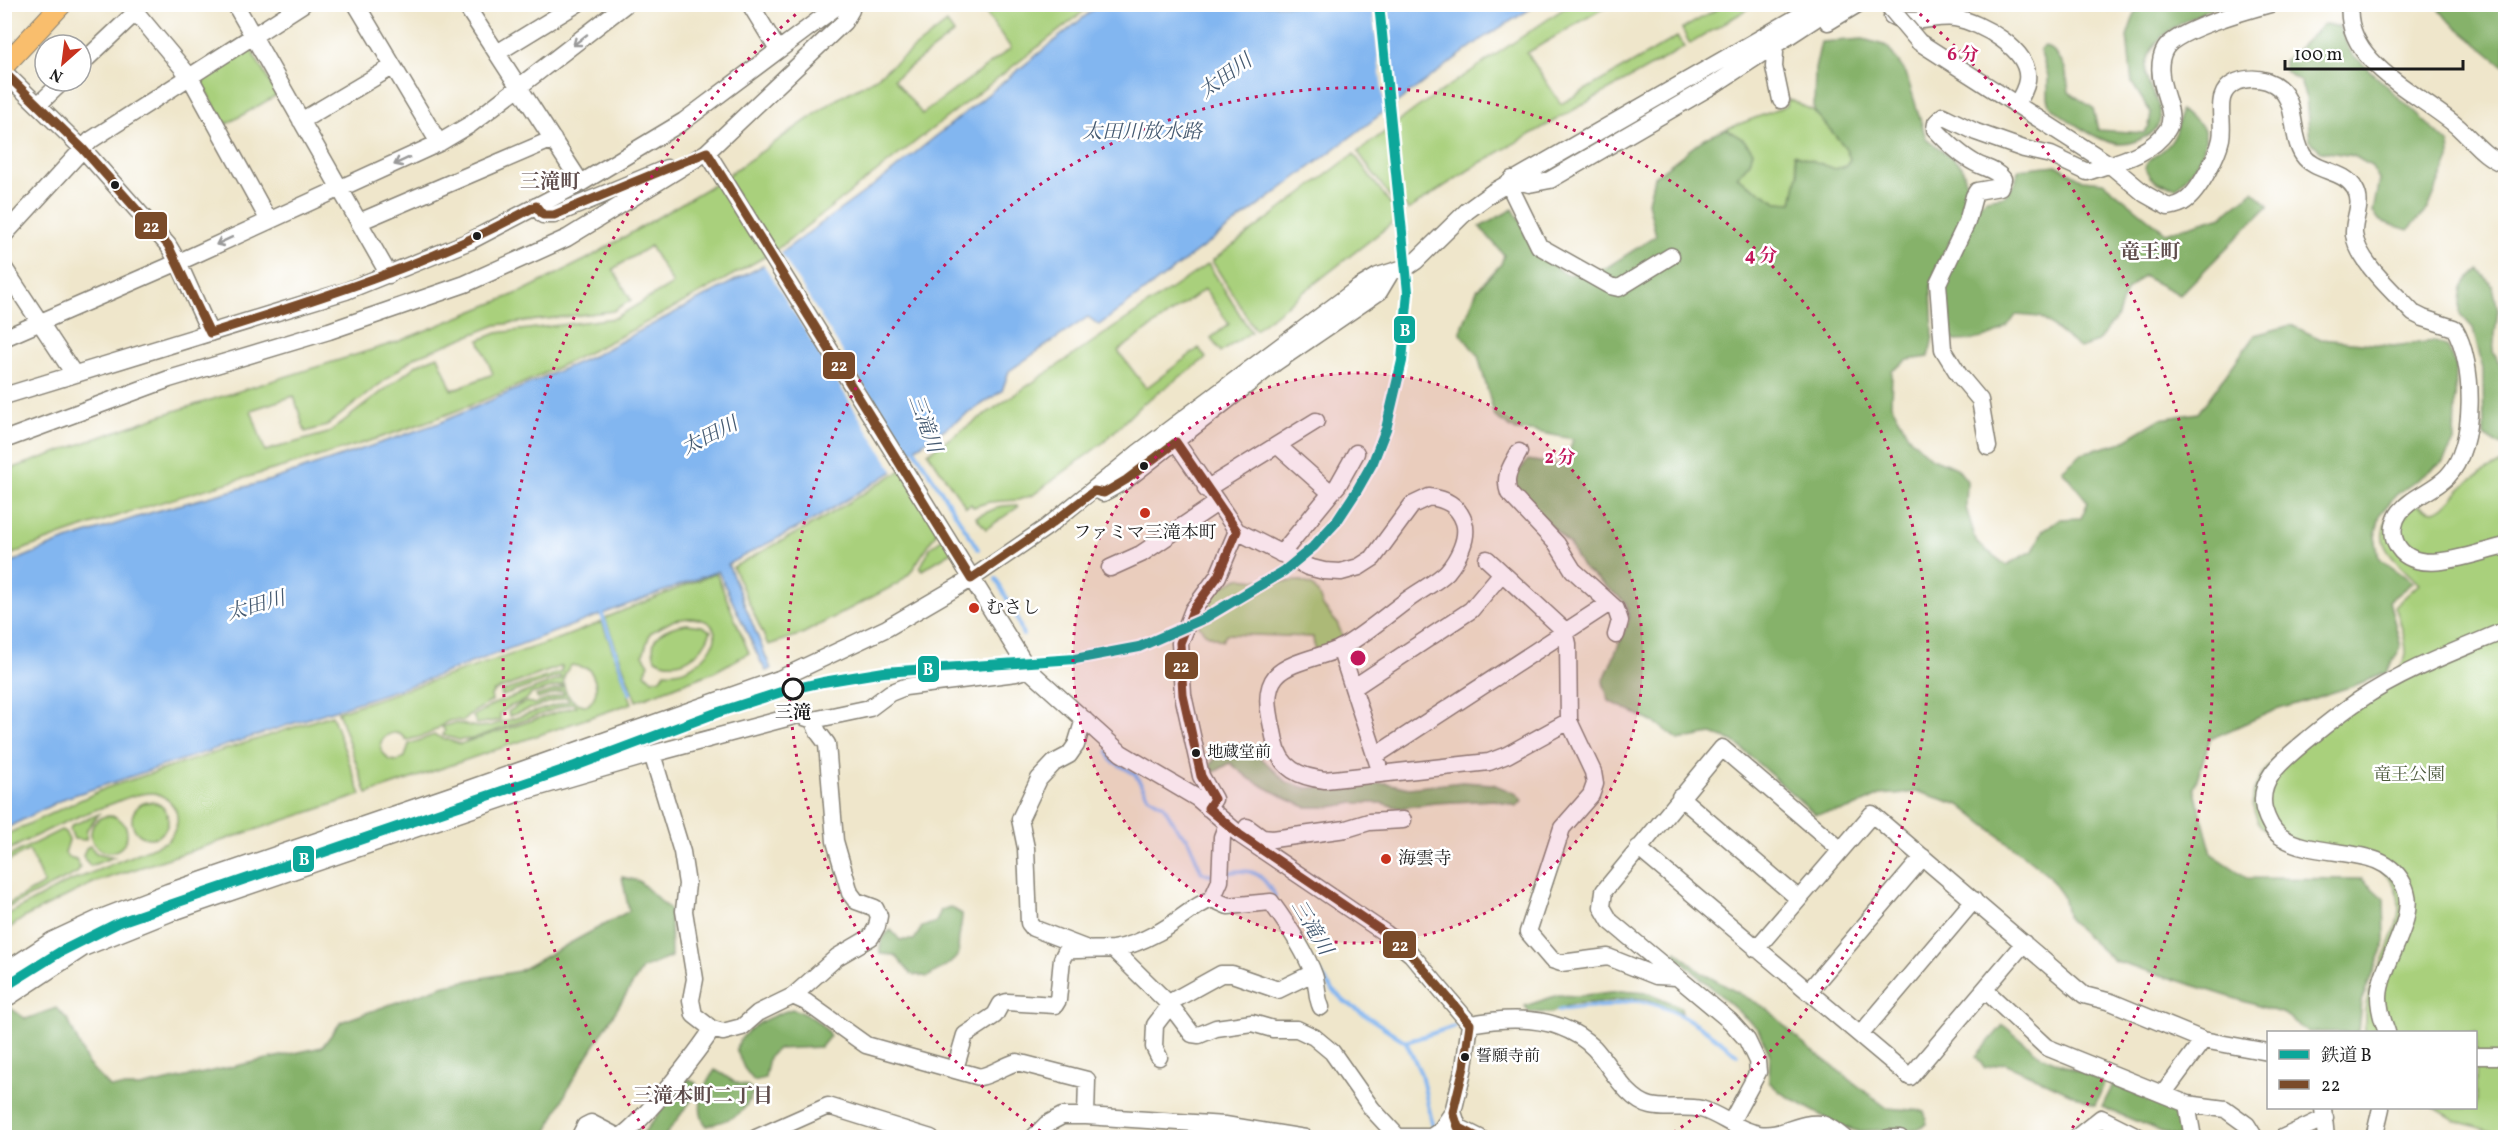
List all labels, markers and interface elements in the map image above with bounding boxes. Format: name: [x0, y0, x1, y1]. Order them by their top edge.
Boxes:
north arrow: [33, 33, 93, 93]
scale bar: [2285, 33, 2464, 71]
one-way arrow: [572, 34, 588, 47]
text: 6 分: [1947, 43, 1979, 68]
text: 100 m: [2294, 43, 2343, 68]
water label: 太田川: [1194, 47, 1260, 106]
text: N: [46, 62, 67, 87]
water label: 太田川放水路: [1082, 119, 1204, 147]
one-way arrow: [393, 155, 411, 167]
district label: 三滝町: [520, 169, 581, 197]
unlabelled marker: [109, 179, 121, 191]
line badge: 22: [134, 211, 168, 240]
text: 22: [143, 217, 159, 239]
unlabelled marker: [471, 230, 483, 242]
one-way arrow: [216, 236, 234, 248]
district label: 竜王町: [2120, 239, 2181, 267]
text: 4 分: [1745, 244, 1777, 269]
line badge: B: [1393, 315, 1416, 344]
text: B: [1400, 321, 1411, 343]
line badge: 22: [822, 351, 856, 380]
text: 22: [831, 356, 847, 378]
water label: 三滝川: [901, 391, 948, 459]
water label: 太田川: [677, 410, 745, 463]
text: 2 分: [1545, 446, 1575, 471]
unlabelled marker: [1138, 460, 1150, 472]
marker: ファミマ三滝本町: [1138, 506, 1152, 520]
place label: ファミマ三滝本町: [1073, 521, 1217, 546]
water label: 太田川: [223, 585, 291, 629]
place label: むさし: [986, 596, 1040, 621]
marker: むさし: [967, 601, 981, 615]
centre of rings: [1348, 648, 1368, 668]
line badge: 22: [1164, 651, 1199, 680]
line badge: B: [917, 655, 940, 683]
text: 22: [1173, 657, 1189, 679]
text: B: [923, 660, 934, 682]
marker: 三滝: [782, 678, 804, 700]
place label: 三滝: [775, 701, 811, 726]
place label: 地蔵堂前: [1207, 742, 1271, 764]
marker: 地蔵堂前: [1190, 747, 1202, 759]
park label: 竜王公園: [2373, 763, 2445, 788]
line badge: B: [292, 845, 315, 873]
place label: 海雲寺: [1398, 847, 1452, 872]
text: B: [299, 850, 310, 872]
marker: 海雲寺: [1379, 852, 1393, 866]
water label: 三滝川: [1284, 895, 1339, 963]
line badge: 22: [1382, 930, 1417, 959]
text: 22: [1392, 936, 1408, 958]
legend: [2267, 1031, 2477, 1109]
text: 鉄道 B: [2321, 1044, 2372, 1069]
place label: 誓願寺前: [1476, 1046, 1540, 1068]
marker: 誓願寺前: [1459, 1051, 1471, 1063]
text: 22: [2321, 1074, 2340, 1099]
district label: 三滝本町二丁目: [633, 1083, 773, 1111]

